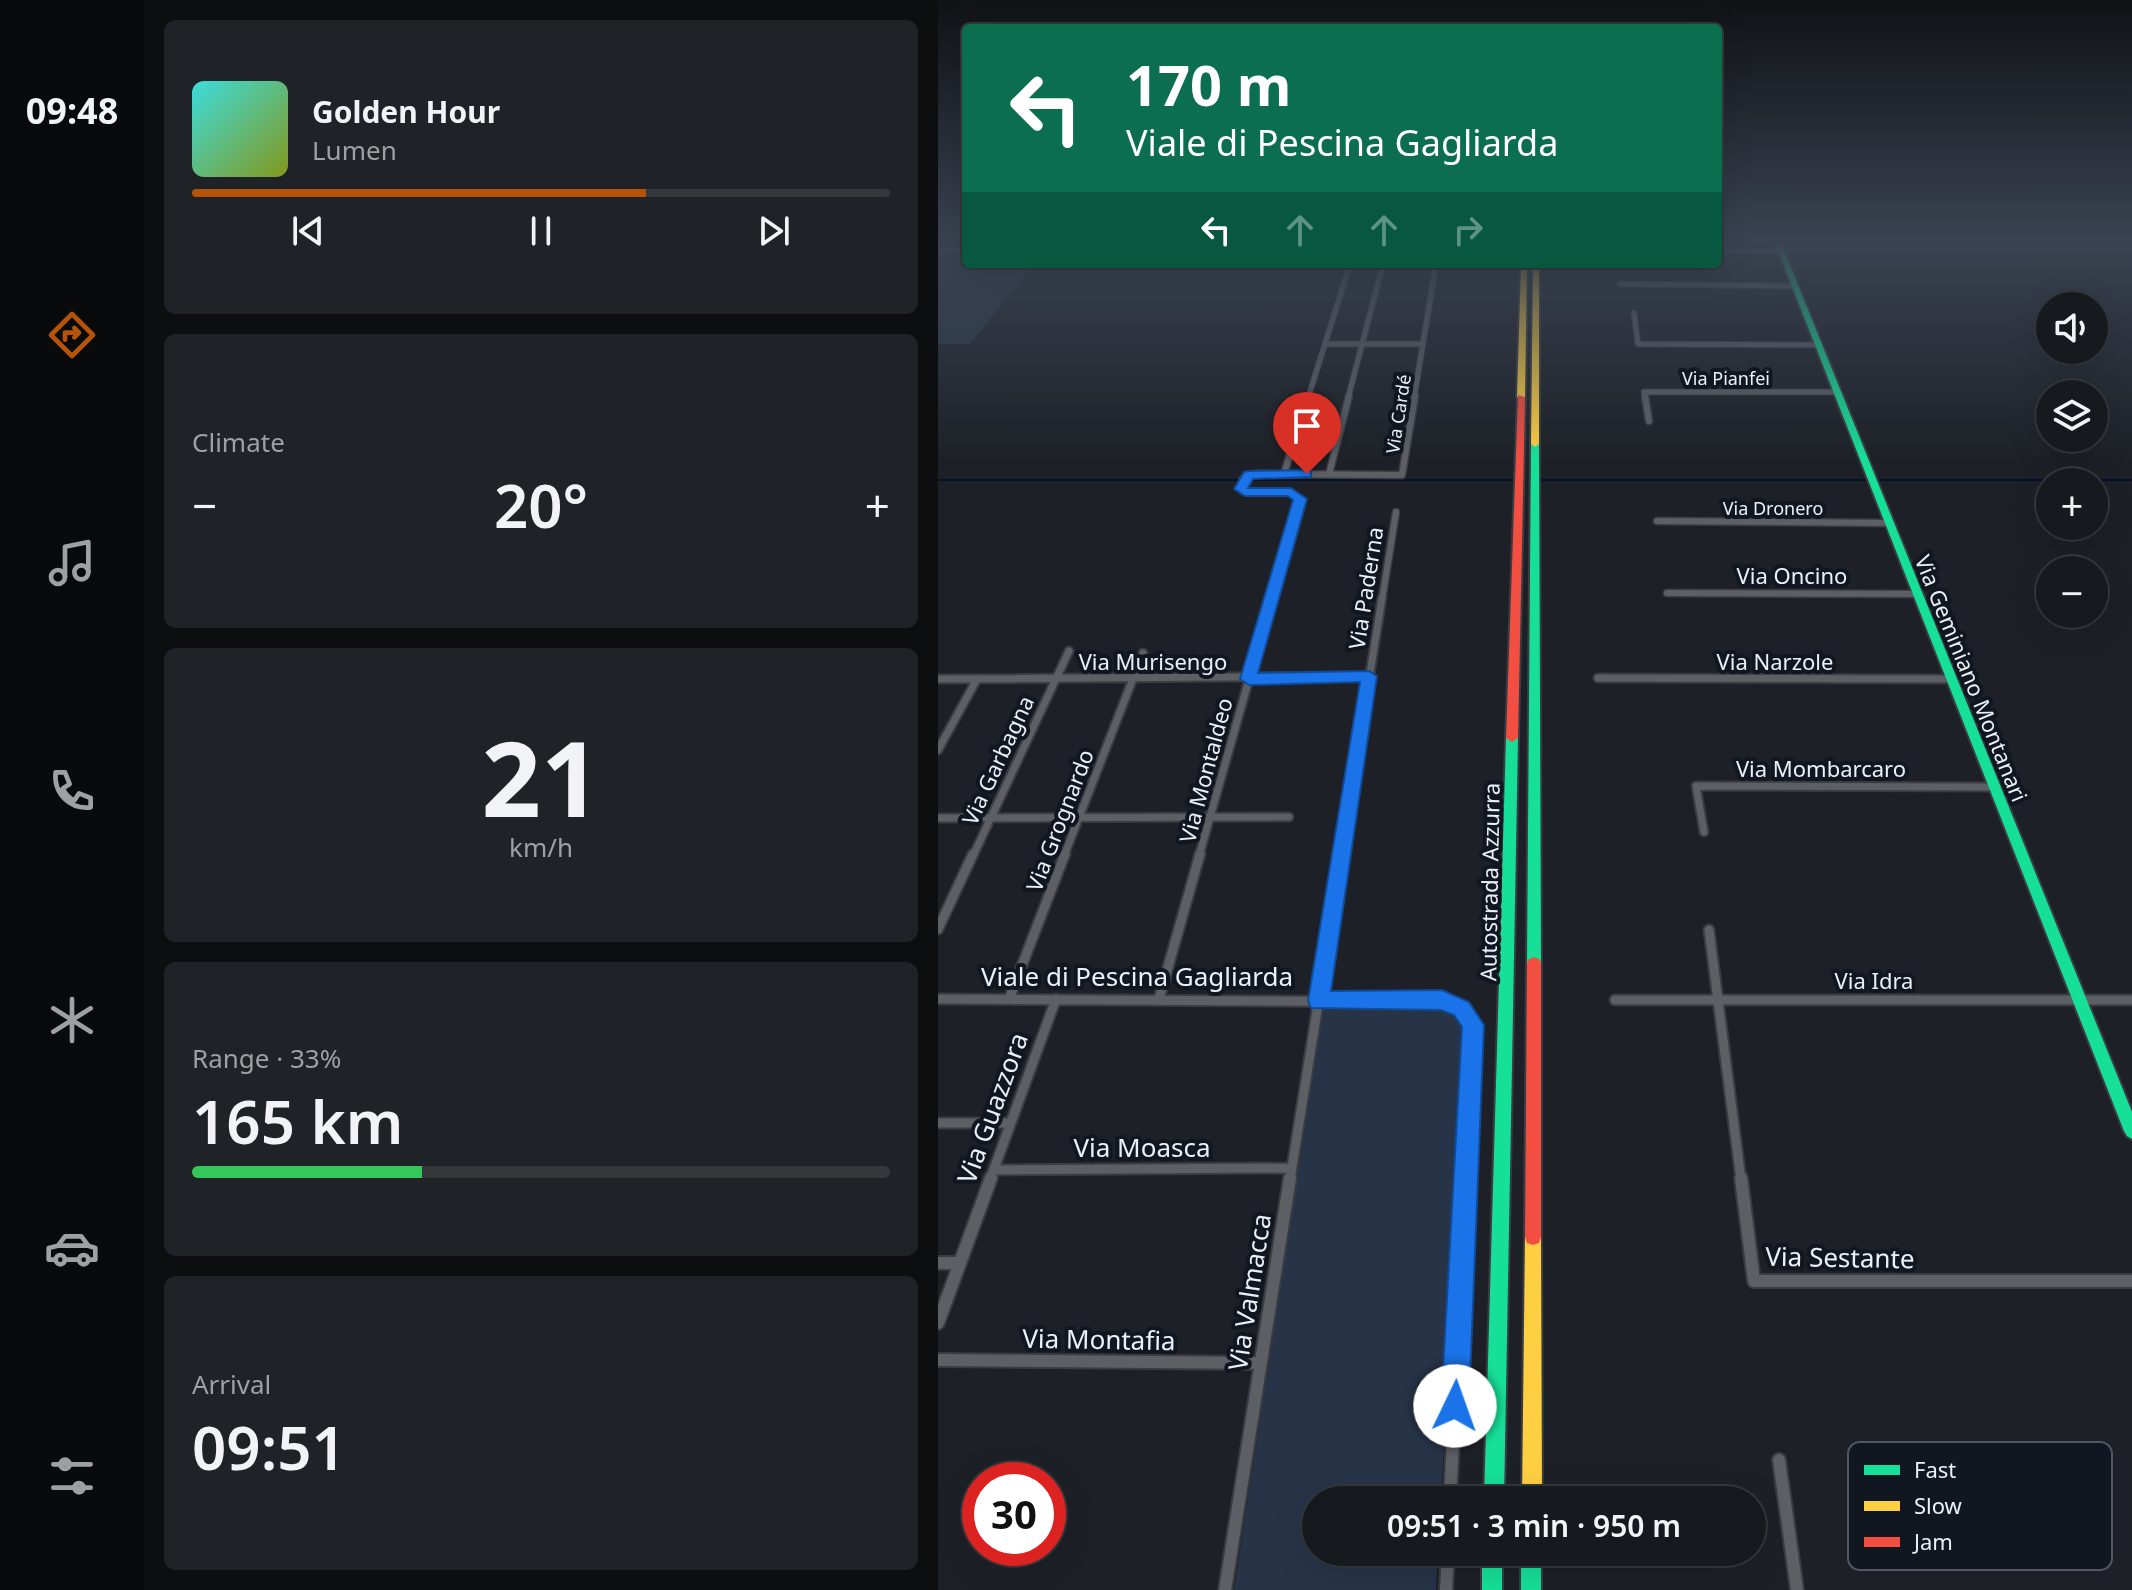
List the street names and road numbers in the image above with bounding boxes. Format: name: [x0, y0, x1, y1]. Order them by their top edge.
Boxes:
street label: Via Pianfei: [1682, 366, 1770, 390]
street label: Via Cardé: [1380, 373, 1416, 455]
street label: Via Dronero: [1723, 496, 1823, 520]
street label: Via Paderna: [1341, 525, 1389, 651]
street label: Via Geminiano Montanari: [1909, 550, 2035, 806]
street label: Via Oncino: [1737, 560, 1847, 590]
street label: Via Murisengo: [1079, 646, 1227, 676]
street label: Via Narzole: [1717, 646, 1833, 676]
street label: Via Garbagna: [954, 690, 1040, 830]
street label: Via Montaldeo: [1171, 694, 1239, 846]
street label: Via Grognardo: [1018, 745, 1100, 895]
street label: Via Mombarcaro: [1736, 753, 1906, 783]
street label: Autostrada Azzurra: [1472, 783, 1506, 981]
street label: Viale di Pescina Gagliarda: [981, 958, 1293, 994]
street label: Via Idra: [1835, 965, 1913, 995]
street label: Via Guazzora: [948, 1028, 1036, 1188]
street label: Via Moasca: [1073, 1129, 1211, 1165]
street label: Via Valmacca: [1219, 1211, 1279, 1373]
street label: Via Sestante: [1765, 1238, 1915, 1276]
street label: Via Montafia: [1022, 1320, 1176, 1358]

